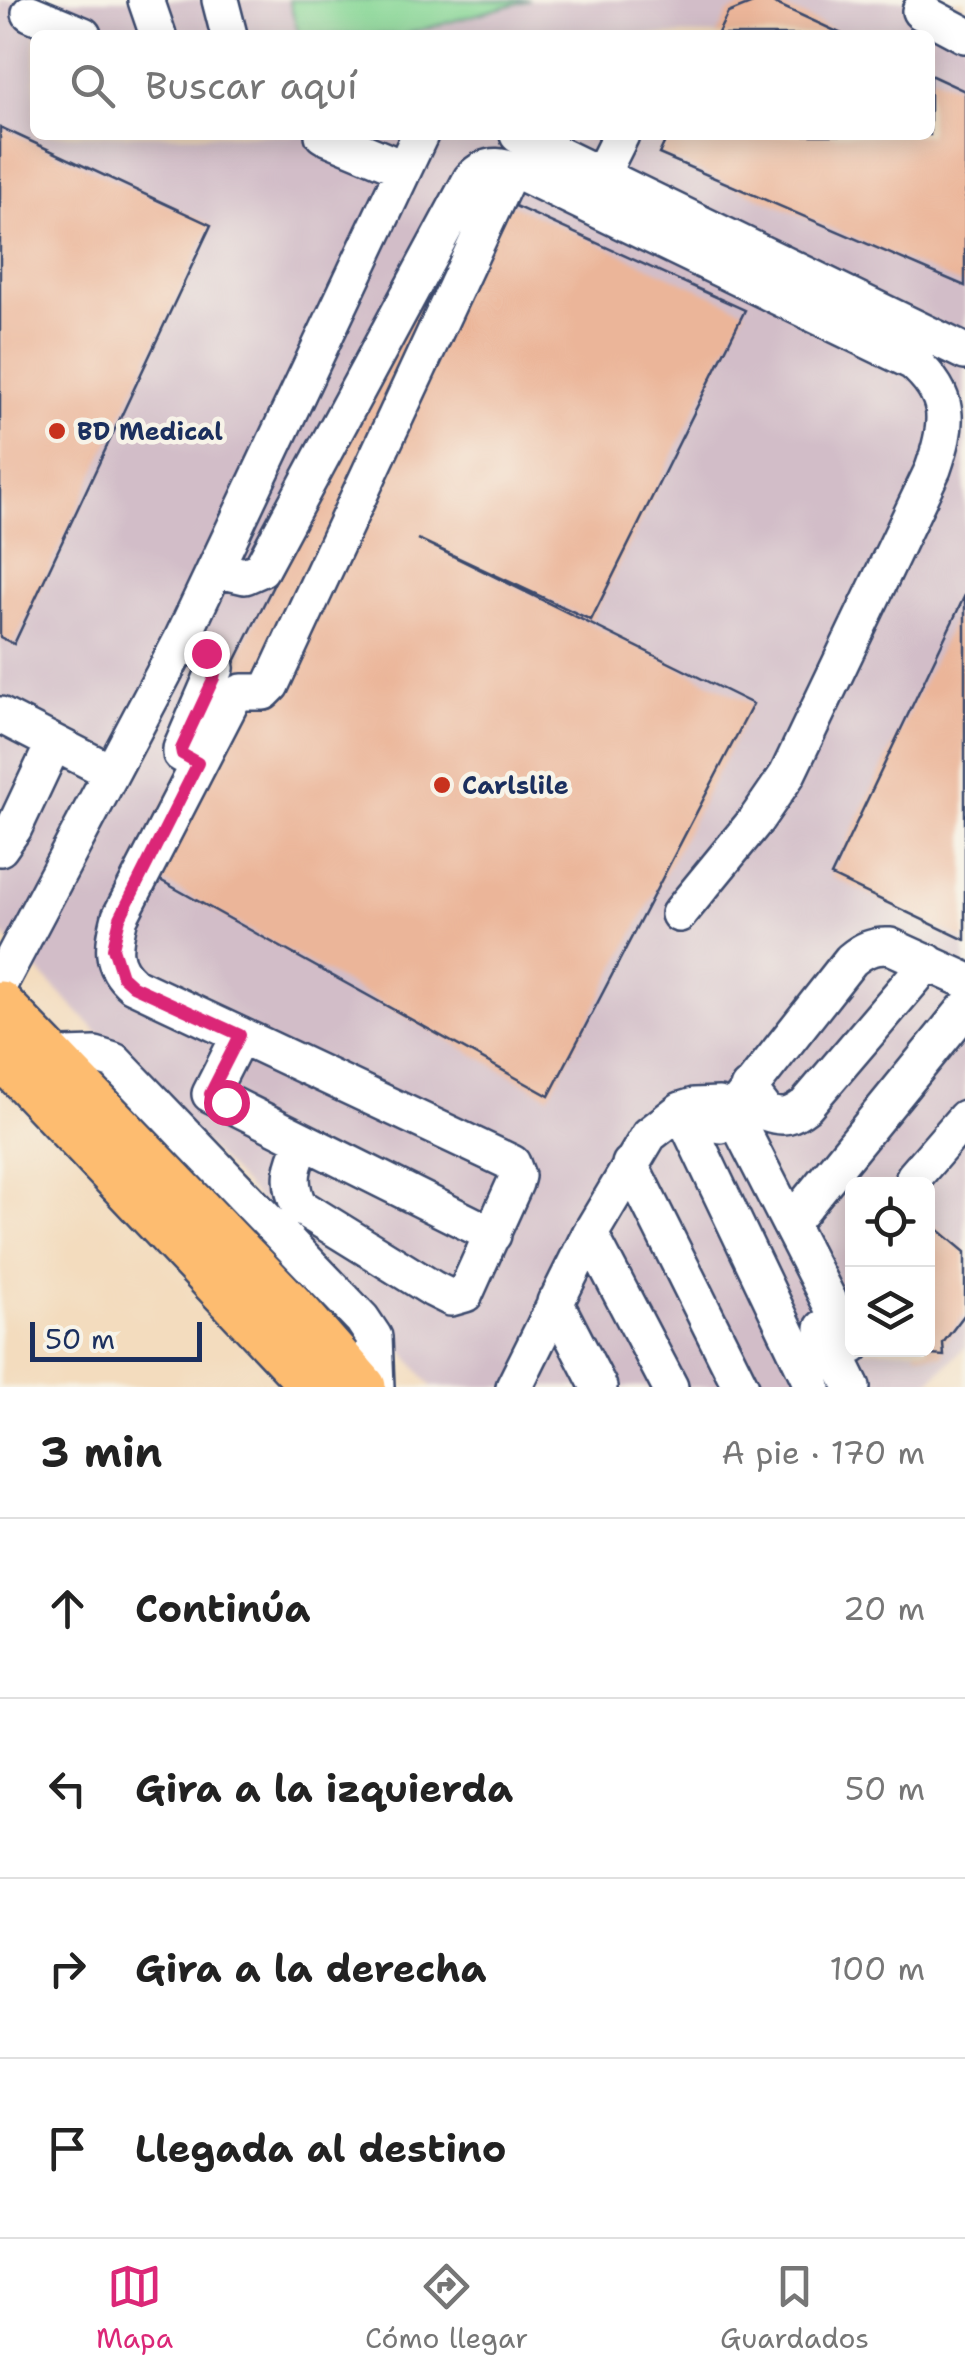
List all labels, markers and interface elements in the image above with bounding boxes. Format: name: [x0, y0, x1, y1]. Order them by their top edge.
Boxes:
search box: [30, 30, 935, 140]
icon: search: [65, 58, 120, 113]
text: Buscar aquí: [145, 60, 358, 111]
place label: BD Medical: [77, 414, 223, 448]
marker: BD Medical: [46, 420, 68, 442]
route end: [184, 631, 230, 677]
place label: Carlslile: [462, 768, 569, 802]
marker: Carlslile: [431, 774, 453, 796]
route start: [204, 1080, 250, 1126]
map controls: [845, 1177, 935, 1357]
button: locate: [845, 1177, 935, 1267]
button: layers: [845, 1267, 935, 1357]
scale bar: [30, 1317, 202, 1362]
text: 50 m: [45, 1320, 115, 1358]
text: 3 min: [40, 1424, 162, 1480]
text: A pie · 170 m: [721, 1431, 925, 1474]
icon: ahead: [40, 1581, 95, 1636]
text: Continúa: [135, 1583, 310, 1634]
text: 20 m: [843, 1587, 925, 1630]
icon: left: [40, 1761, 95, 1816]
text: Gira a la izquierda: [135, 1763, 513, 1814]
text: 50 m: [845, 1767, 925, 1810]
icon: right: [40, 1941, 95, 1996]
text: Gira a la derecha: [135, 1943, 487, 1994]
text: 100 m: [829, 1947, 925, 1990]
icon: arrive: [40, 2121, 95, 2176]
text: Llegada al destino: [135, 2123, 506, 2174]
tab: Mapa: [96, 2259, 173, 2357]
tab: Cómo llegar: [365, 2259, 528, 2357]
tab: Guardados: [720, 2259, 869, 2357]

